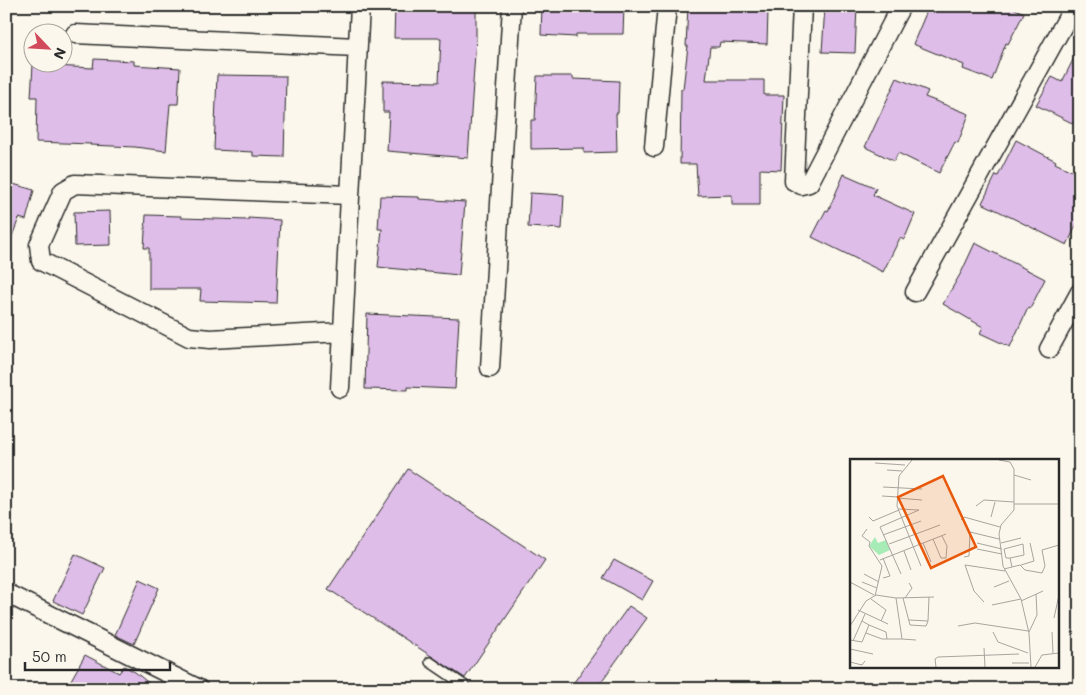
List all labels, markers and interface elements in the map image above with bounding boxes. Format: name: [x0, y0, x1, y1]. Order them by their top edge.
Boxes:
north arrow: [22, 22, 72, 72]
text: N: [49, 45, 71, 63]
inset map: [850, 459, 1058, 668]
scale bar: [25, 640, 170, 672]
text: 50 m: [32, 646, 67, 666]

